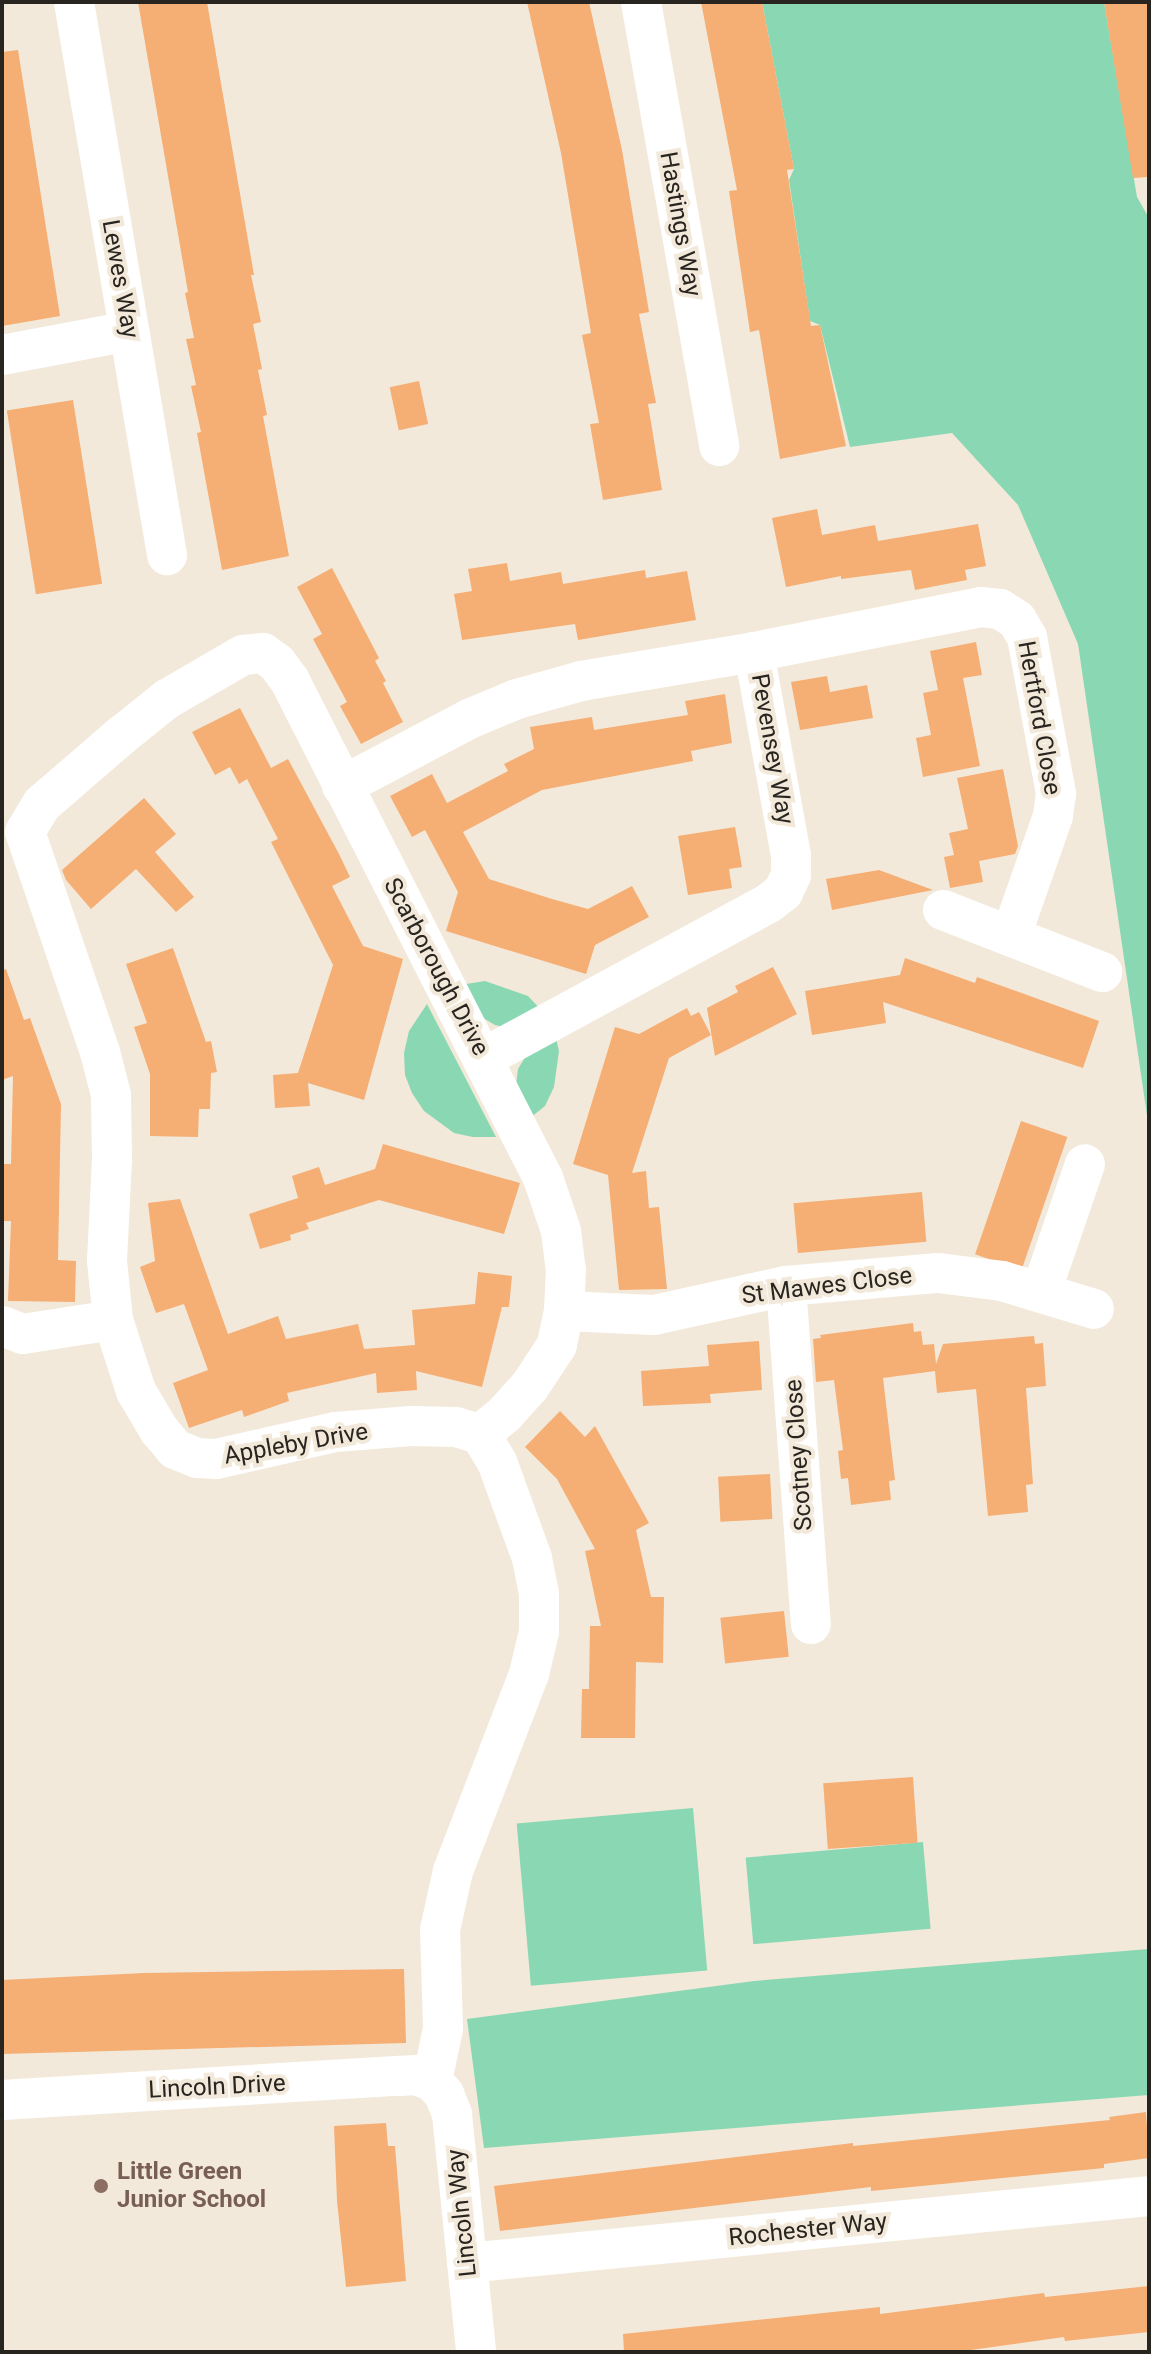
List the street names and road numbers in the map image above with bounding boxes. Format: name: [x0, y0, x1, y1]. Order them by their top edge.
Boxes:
street label: Hastings Way: [653, 149, 707, 299]
street label: Lewes Way: [95, 217, 145, 341]
street label: Hertford Close: [1011, 639, 1067, 797]
street label: Pevensey Way: [745, 671, 799, 827]
street label: Scarborough Drive: [377, 873, 495, 1061]
street label: St Mawes Close: [740, 1261, 914, 1311]
street label: Scotney Close: [779, 1378, 819, 1532]
street label: Appleby Drive: [222, 1417, 370, 1471]
street label: Lincoln Drive: [148, 2069, 286, 2105]
street label: Lincoln Way: [441, 2148, 483, 2278]
street label: Rochester Way: [727, 2207, 889, 2253]

